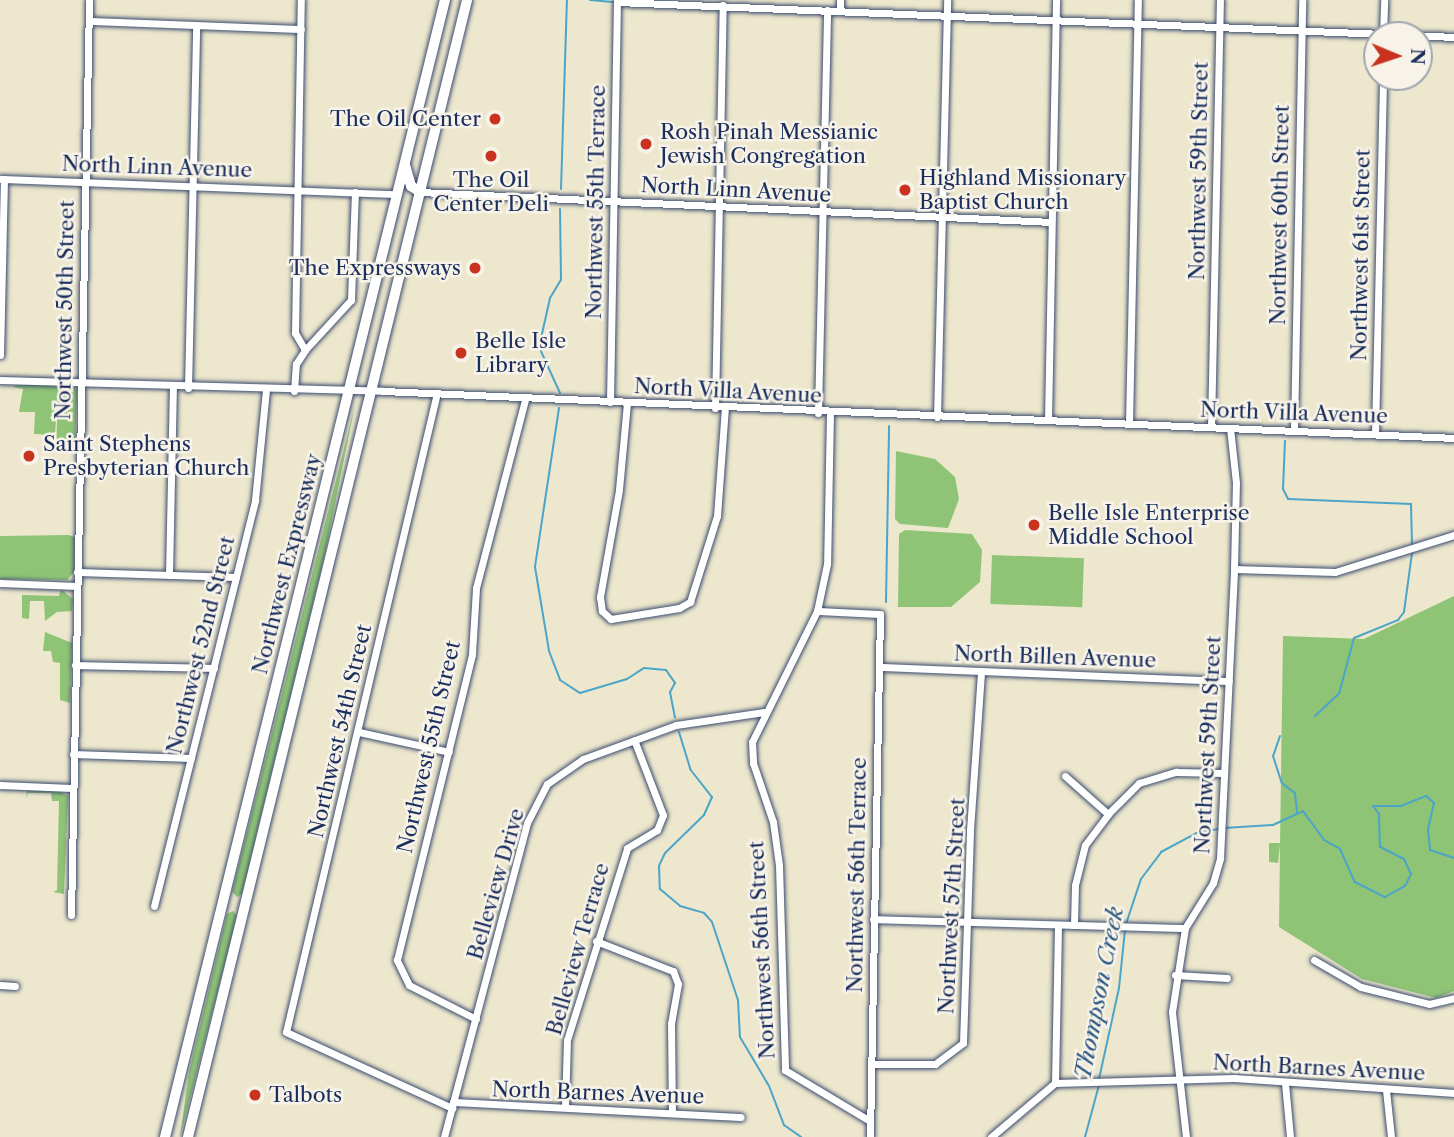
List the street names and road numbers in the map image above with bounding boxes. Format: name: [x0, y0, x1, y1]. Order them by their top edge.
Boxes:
street label: Northwest 59th Street: [1184, 62, 1214, 280]
street label: Northwest 55th Terrace: [581, 84, 611, 320]
street label: Northwest 60th Street: [1265, 105, 1295, 325]
street label: Northwest 61st Street: [1347, 149, 1375, 361]
street label: North Linn Avenue: [61, 151, 253, 183]
street label: North Linn Avenue: [640, 172, 832, 208]
street label: Northwest 50th Street: [50, 200, 80, 420]
street label: North Villa Avenue: [632, 373, 824, 409]
street label: North Villa Avenue: [1199, 397, 1389, 429]
street label: Northwest Expressway: [247, 451, 327, 677]
street label: Northwest 52nd Street: [162, 533, 240, 757]
street label: Northwest 54th Street: [303, 622, 377, 840]
street label: Northwest 59th Street: [1190, 635, 1226, 855]
street label: Northwest 55th Street: [392, 638, 466, 856]
street label: North Billen Avenue: [953, 641, 1157, 673]
street label: Northwest 56th Terrace: [842, 757, 872, 993]
street label: Northwest 57th Street: [934, 797, 970, 1015]
street label: Belleview Drive: [462, 805, 530, 963]
street label: Northwest 56th Street: [744, 840, 780, 1060]
street label: Belleview Terrace: [541, 859, 615, 1039]
street label: North Barnes Avenue: [1212, 1050, 1426, 1086]
street label: North Barnes Avenue: [491, 1077, 705, 1109]

